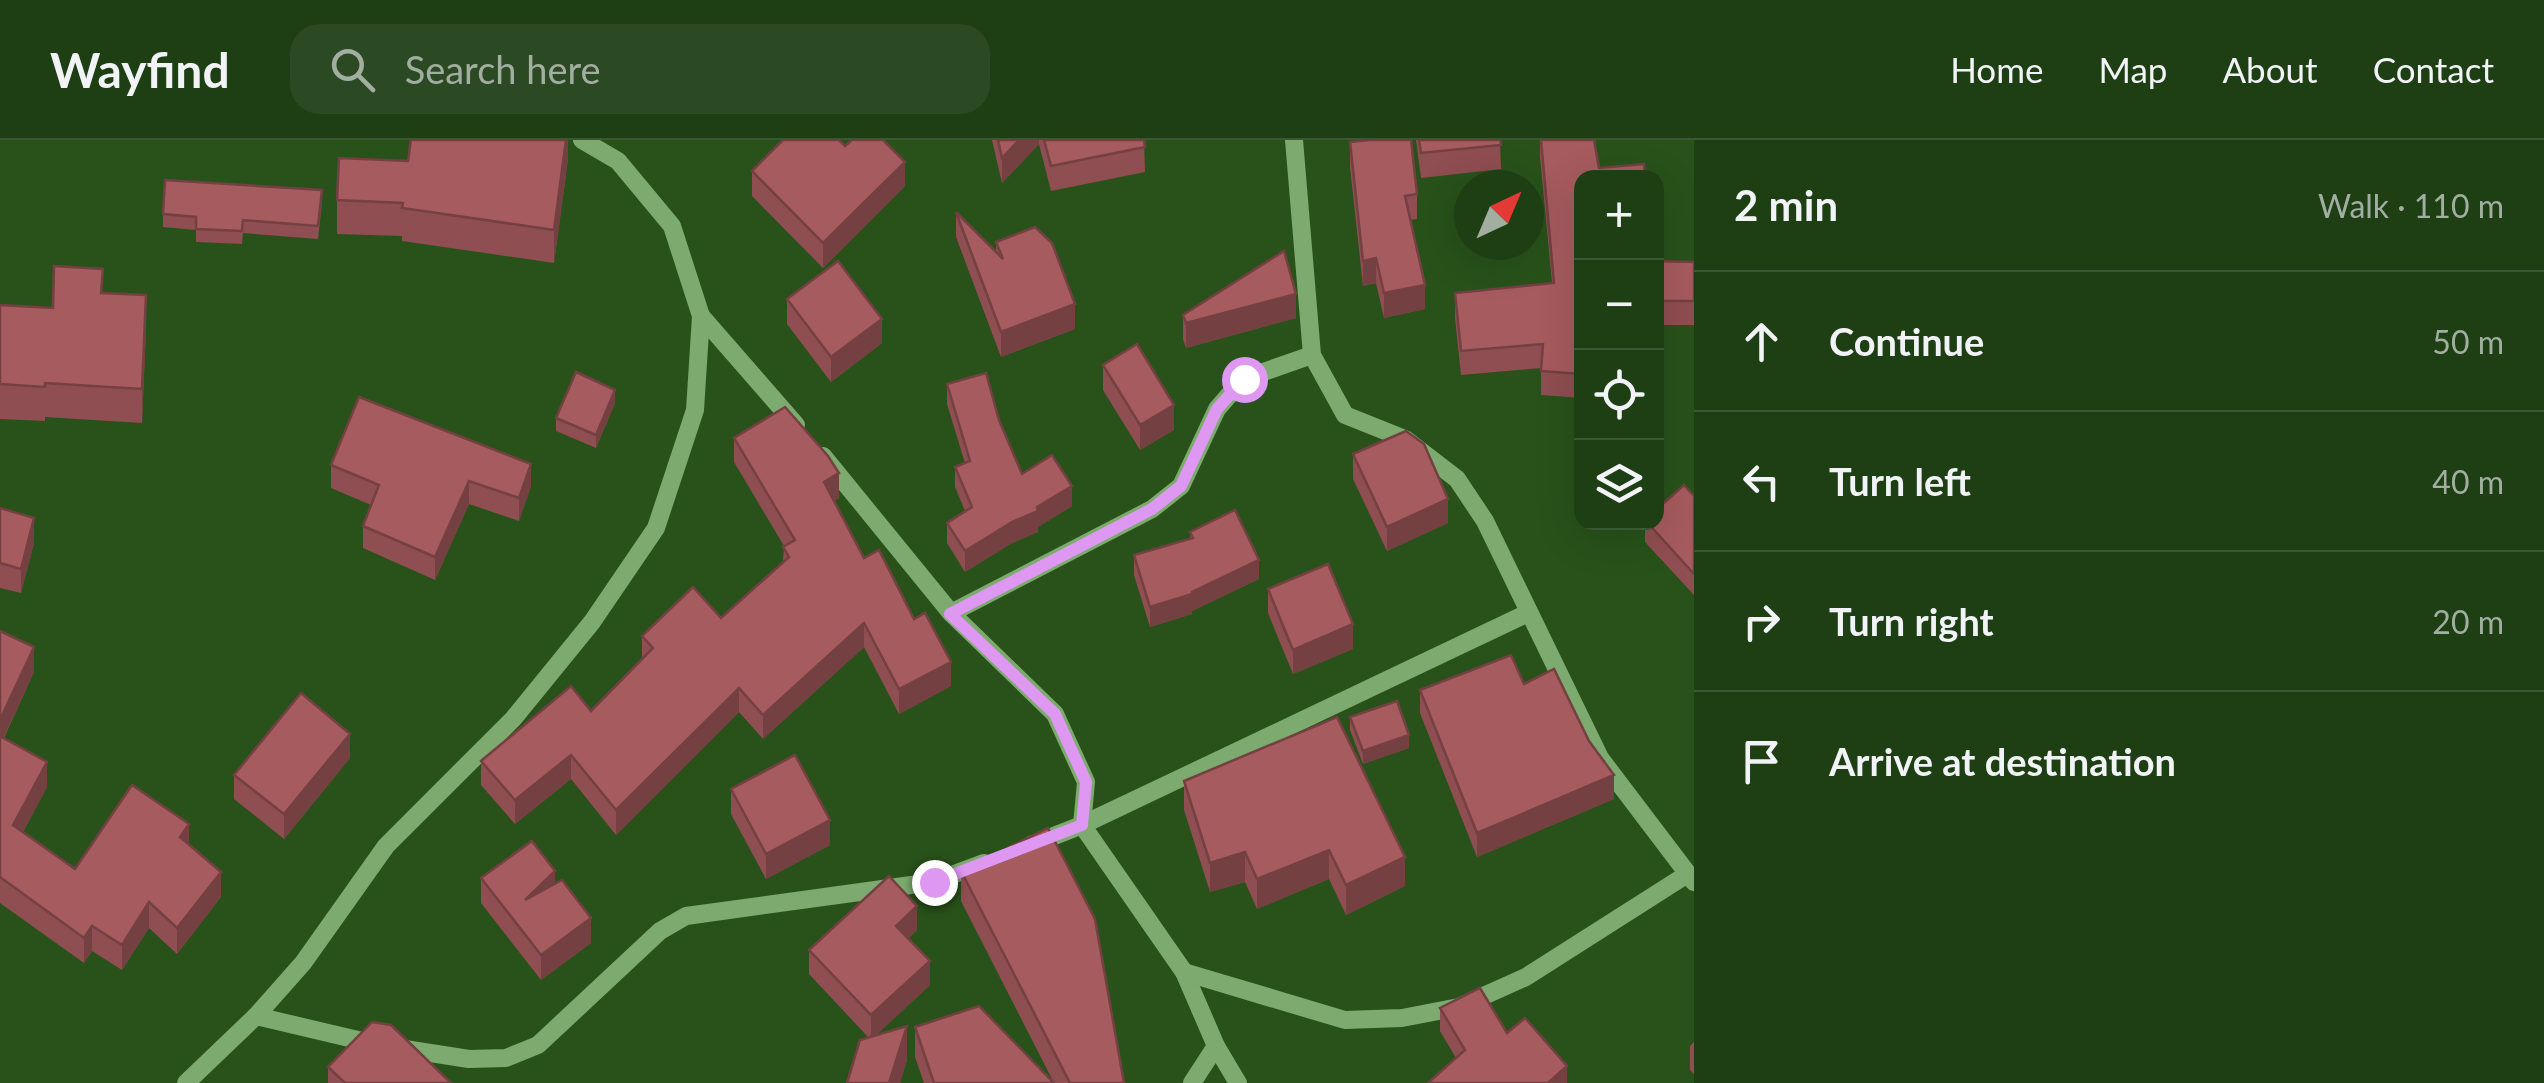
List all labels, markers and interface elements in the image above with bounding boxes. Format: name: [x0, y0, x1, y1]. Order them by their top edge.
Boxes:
search box: [290, 24, 990, 114]
text: Wayfind: [50, 41, 230, 98]
icon: search: [325, 42, 380, 97]
text: Search here: [405, 46, 601, 92]
text: Home: [1950, 48, 2043, 90]
text: Map: [2098, 48, 2167, 90]
text: About: [2222, 48, 2318, 90]
text: Contact: [2373, 48, 2494, 90]
north arrow: [1454, 170, 1544, 260]
map controls: [1574, 170, 1664, 530]
button: +: [1574, 170, 1664, 260]
text: 2 min: [1734, 180, 1838, 230]
text: Walk · 110 m: [2318, 186, 2504, 225]
button: −: [1574, 260, 1664, 350]
icon: ahead: [1734, 314, 1789, 369]
text: Continue: [1829, 318, 1984, 364]
text: 50 m: [2432, 322, 2504, 361]
button: locate: [1574, 350, 1664, 440]
route start: [1222, 357, 1268, 403]
button: layers: [1574, 440, 1664, 530]
icon: left: [1734, 454, 1789, 509]
text: Turn left: [1829, 458, 1971, 504]
text: 40 m: [2432, 462, 2504, 501]
icon: right: [1734, 594, 1789, 649]
text: Turn right: [1829, 598, 1994, 644]
text: 20 m: [2432, 602, 2504, 641]
icon: arrive: [1734, 734, 1789, 789]
text: Arrive at destination: [1829, 738, 2176, 784]
route end: [912, 860, 958, 906]

